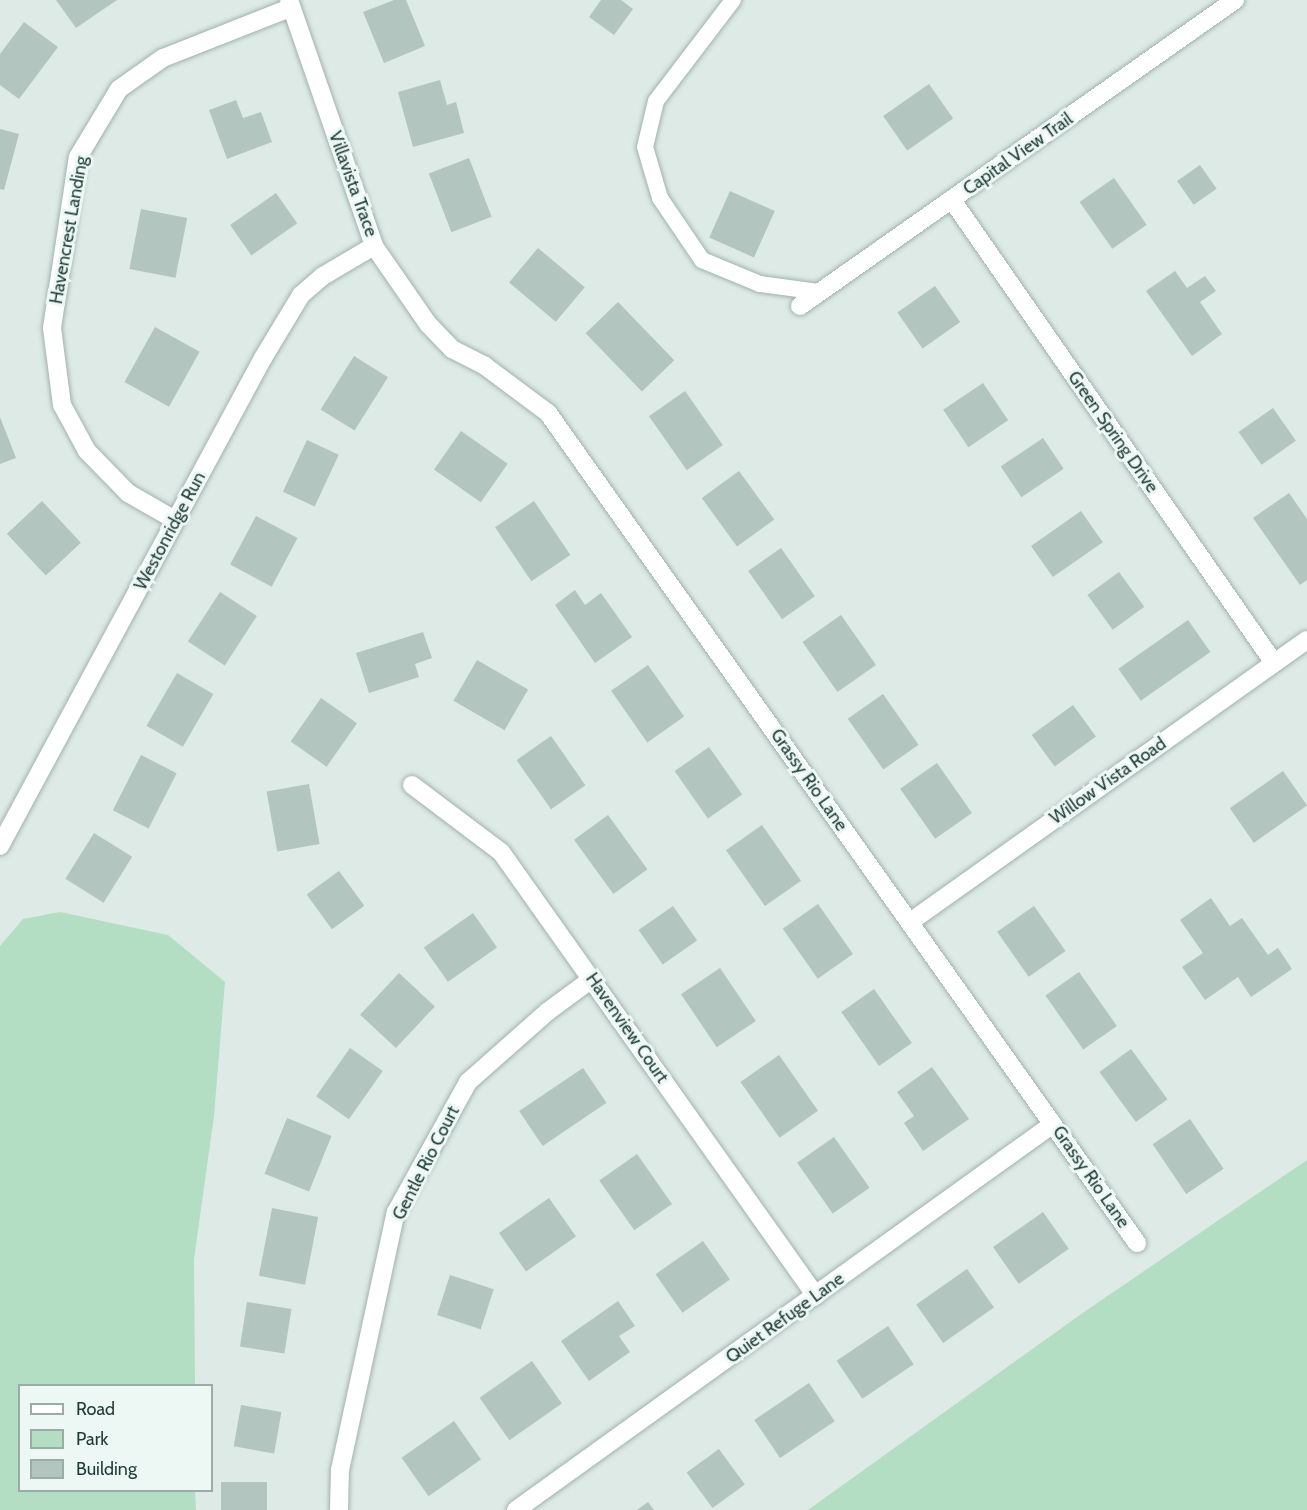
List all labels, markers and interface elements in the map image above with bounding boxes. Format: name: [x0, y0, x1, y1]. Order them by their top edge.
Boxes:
street label: Capital View Trail: [959, 108, 1077, 200]
street label: Villavista Trace: [324, 128, 382, 240]
street label: Havencrest Landing: [45, 154, 93, 306]
street label: Green Spring Drive: [1063, 367, 1163, 497]
street label: Westonridge Run: [130, 468, 210, 594]
street label: Grassy Rio Lane: [766, 725, 852, 835]
street label: Willow Vista Road: [1046, 733, 1170, 829]
street label: Havenview Court: [581, 969, 673, 1087]
street label: Gentle Rio Court: [388, 1102, 464, 1224]
street label: Grassy Rio Lane: [1048, 1122, 1134, 1232]
street label: Quiet Refuge Lane: [722, 1268, 848, 1368]
legend: [18, 1384, 213, 1492]
text: Road: [76, 1398, 115, 1420]
text: Park: [76, 1428, 108, 1450]
text: Building: [76, 1458, 137, 1480]

